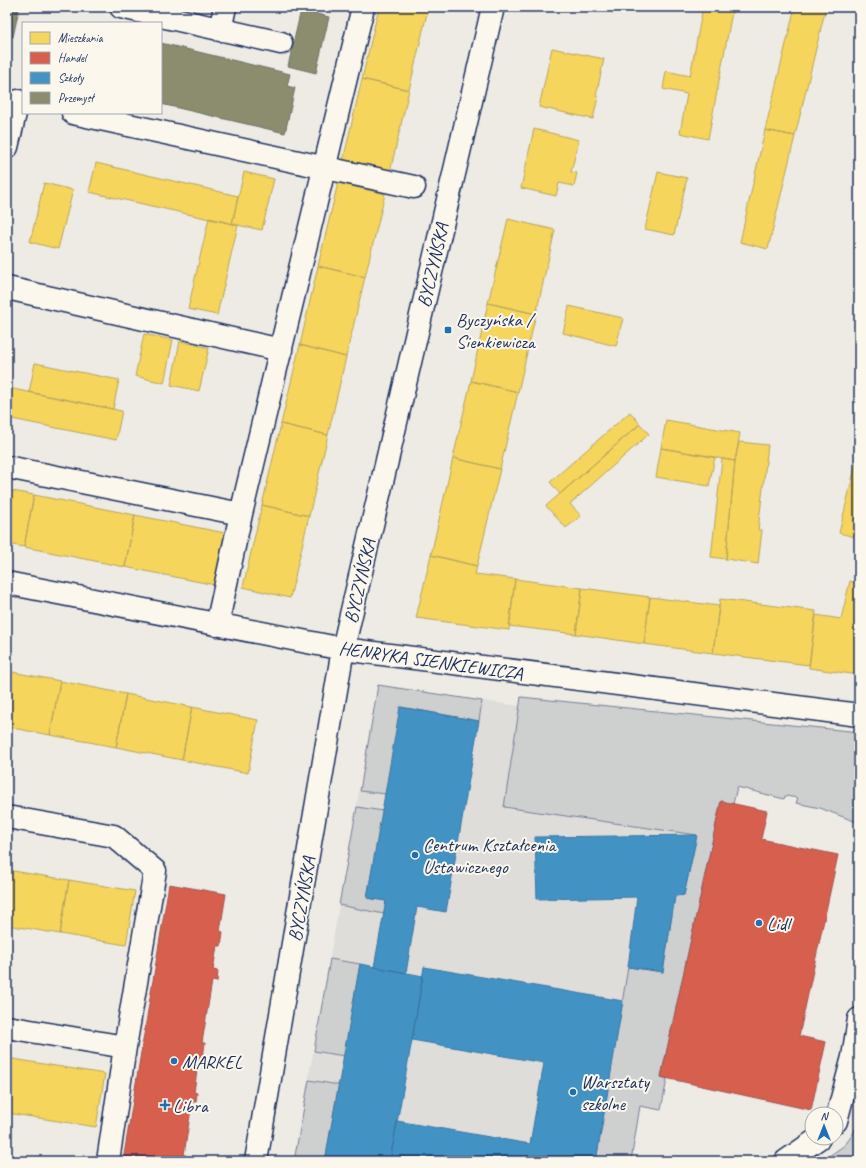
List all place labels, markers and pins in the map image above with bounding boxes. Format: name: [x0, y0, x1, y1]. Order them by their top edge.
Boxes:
place label: Byczyńska / Sienkiewicza: [456, 308, 537, 354]
marker: Byczyńska / Sienkiewicza: [443, 325, 453, 335]
place label: Centrum Kształcenia Ustawicznego: [423, 833, 558, 879]
marker: Centrum Kształcenia Ustawicznego: [410, 850, 420, 860]
place label: Lidl: [767, 912, 793, 936]
marker: Lidl: [754, 918, 764, 928]
place label: MARKEL: [182, 1050, 243, 1074]
marker: MARKEL: [169, 1056, 179, 1066]
place label: Warsztaty szkolne: [581, 1070, 650, 1116]
marker: Warsztaty szkolne: [568, 1087, 578, 1097]
place label: Libra: [173, 1094, 209, 1118]
marker: Libra: [160, 1100, 170, 1110]

